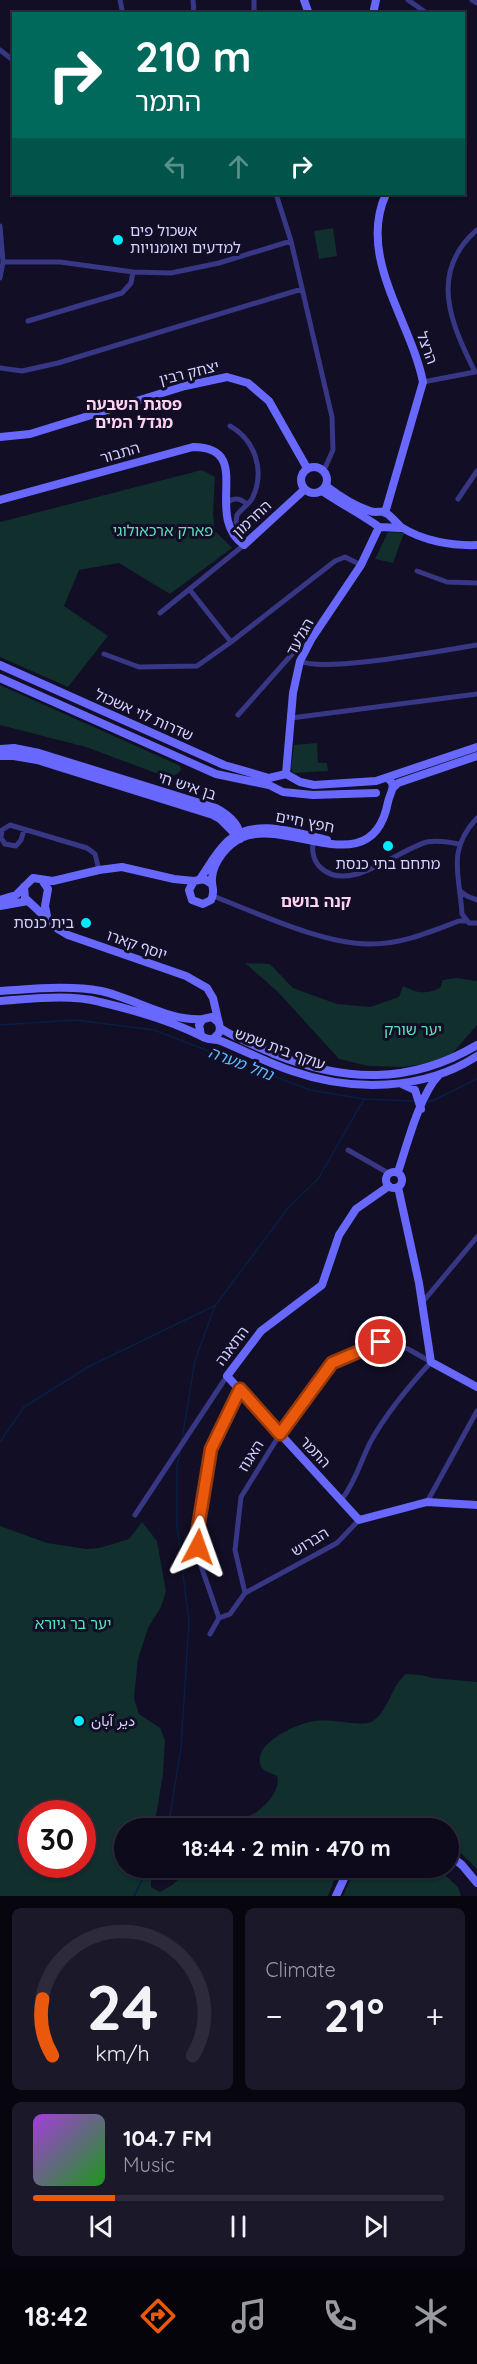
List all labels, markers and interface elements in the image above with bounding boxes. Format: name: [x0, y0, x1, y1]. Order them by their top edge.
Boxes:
text: 210 m: [135, 30, 252, 83]
icon: right: [36, 36, 114, 114]
text: התמר: [135, 84, 201, 118]
icon: left: [159, 150, 192, 183]
icon: ahead: [222, 150, 255, 183]
icon: right: [285, 150, 318, 183]
place label: אשכול פים למדעים ואומנויות: [130, 221, 241, 257]
marker: אשכול פים למדעים ואומנויות: [111, 233, 125, 247]
street label: הרצל: [413, 329, 442, 367]
street label: יצחק רבין: [157, 356, 221, 389]
district label: פסגת השבעה מגדל המים: [86, 394, 182, 432]
street label: התבור: [98, 438, 142, 467]
street label: החרמון: [228, 496, 275, 541]
park label: פארק ארכאולוגי: [113, 521, 213, 540]
street label: הגלעד: [282, 615, 317, 659]
street label: שדרות לוי אשכול: [92, 684, 196, 745]
street label: בן איש חי: [155, 767, 219, 804]
street label: חפץ חיים: [274, 806, 336, 837]
marker: מתחם בתי כנסת: [381, 839, 395, 853]
place label: מתחם בתי כנסת: [336, 854, 441, 873]
district label: קנה בושם: [281, 891, 352, 911]
place label: בית כנסת: [14, 913, 74, 932]
marker: בית כנסת: [79, 916, 93, 930]
street label: יוסף קארו: [104, 925, 170, 964]
park label: יער שורק: [384, 1020, 442, 1039]
street label: עוקף בית שמש: [232, 1023, 328, 1074]
water label: נחל מערה: [206, 1042, 277, 1085]
pin: [355, 1316, 406, 1367]
street label: התאנה: [211, 1322, 253, 1369]
icon: arrive: [364, 1325, 397, 1358]
street label: התמר: [296, 1432, 335, 1472]
street label: האגוז: [234, 1436, 268, 1475]
position arrow: [166, 1515, 230, 1579]
street label: הברוש: [287, 1523, 332, 1560]
park label: יער בר גיורא: [35, 1614, 111, 1633]
place label: دير آبان: [91, 1711, 135, 1730]
marker: دير آبان: [72, 1714, 86, 1728]
speed limit sign: 30: [18, 1800, 96, 1878]
text: 18:44 · 2 min · 470 m: [182, 1834, 391, 1862]
text: Climate: [266, 1957, 336, 1982]
text: 24: [86, 1968, 158, 2046]
text: 21°: [324, 1987, 384, 2043]
text: −: [266, 1995, 283, 2036]
text: +: [425, 1995, 444, 2036]
text: km/h: [95, 2040, 149, 2066]
text: 104.7 FM: [123, 2124, 212, 2152]
text: Music: [123, 2152, 175, 2177]
icon: previous: [85, 2210, 118, 2243]
icon: pause: [222, 2210, 255, 2243]
icon: next: [359, 2210, 392, 2243]
icon: directions: [137, 2295, 179, 2337]
icon: music: [228, 2295, 270, 2337]
icon: phone: [319, 2295, 361, 2337]
icon: climate: [410, 2295, 452, 2337]
text: 18:42: [25, 2299, 88, 2333]

